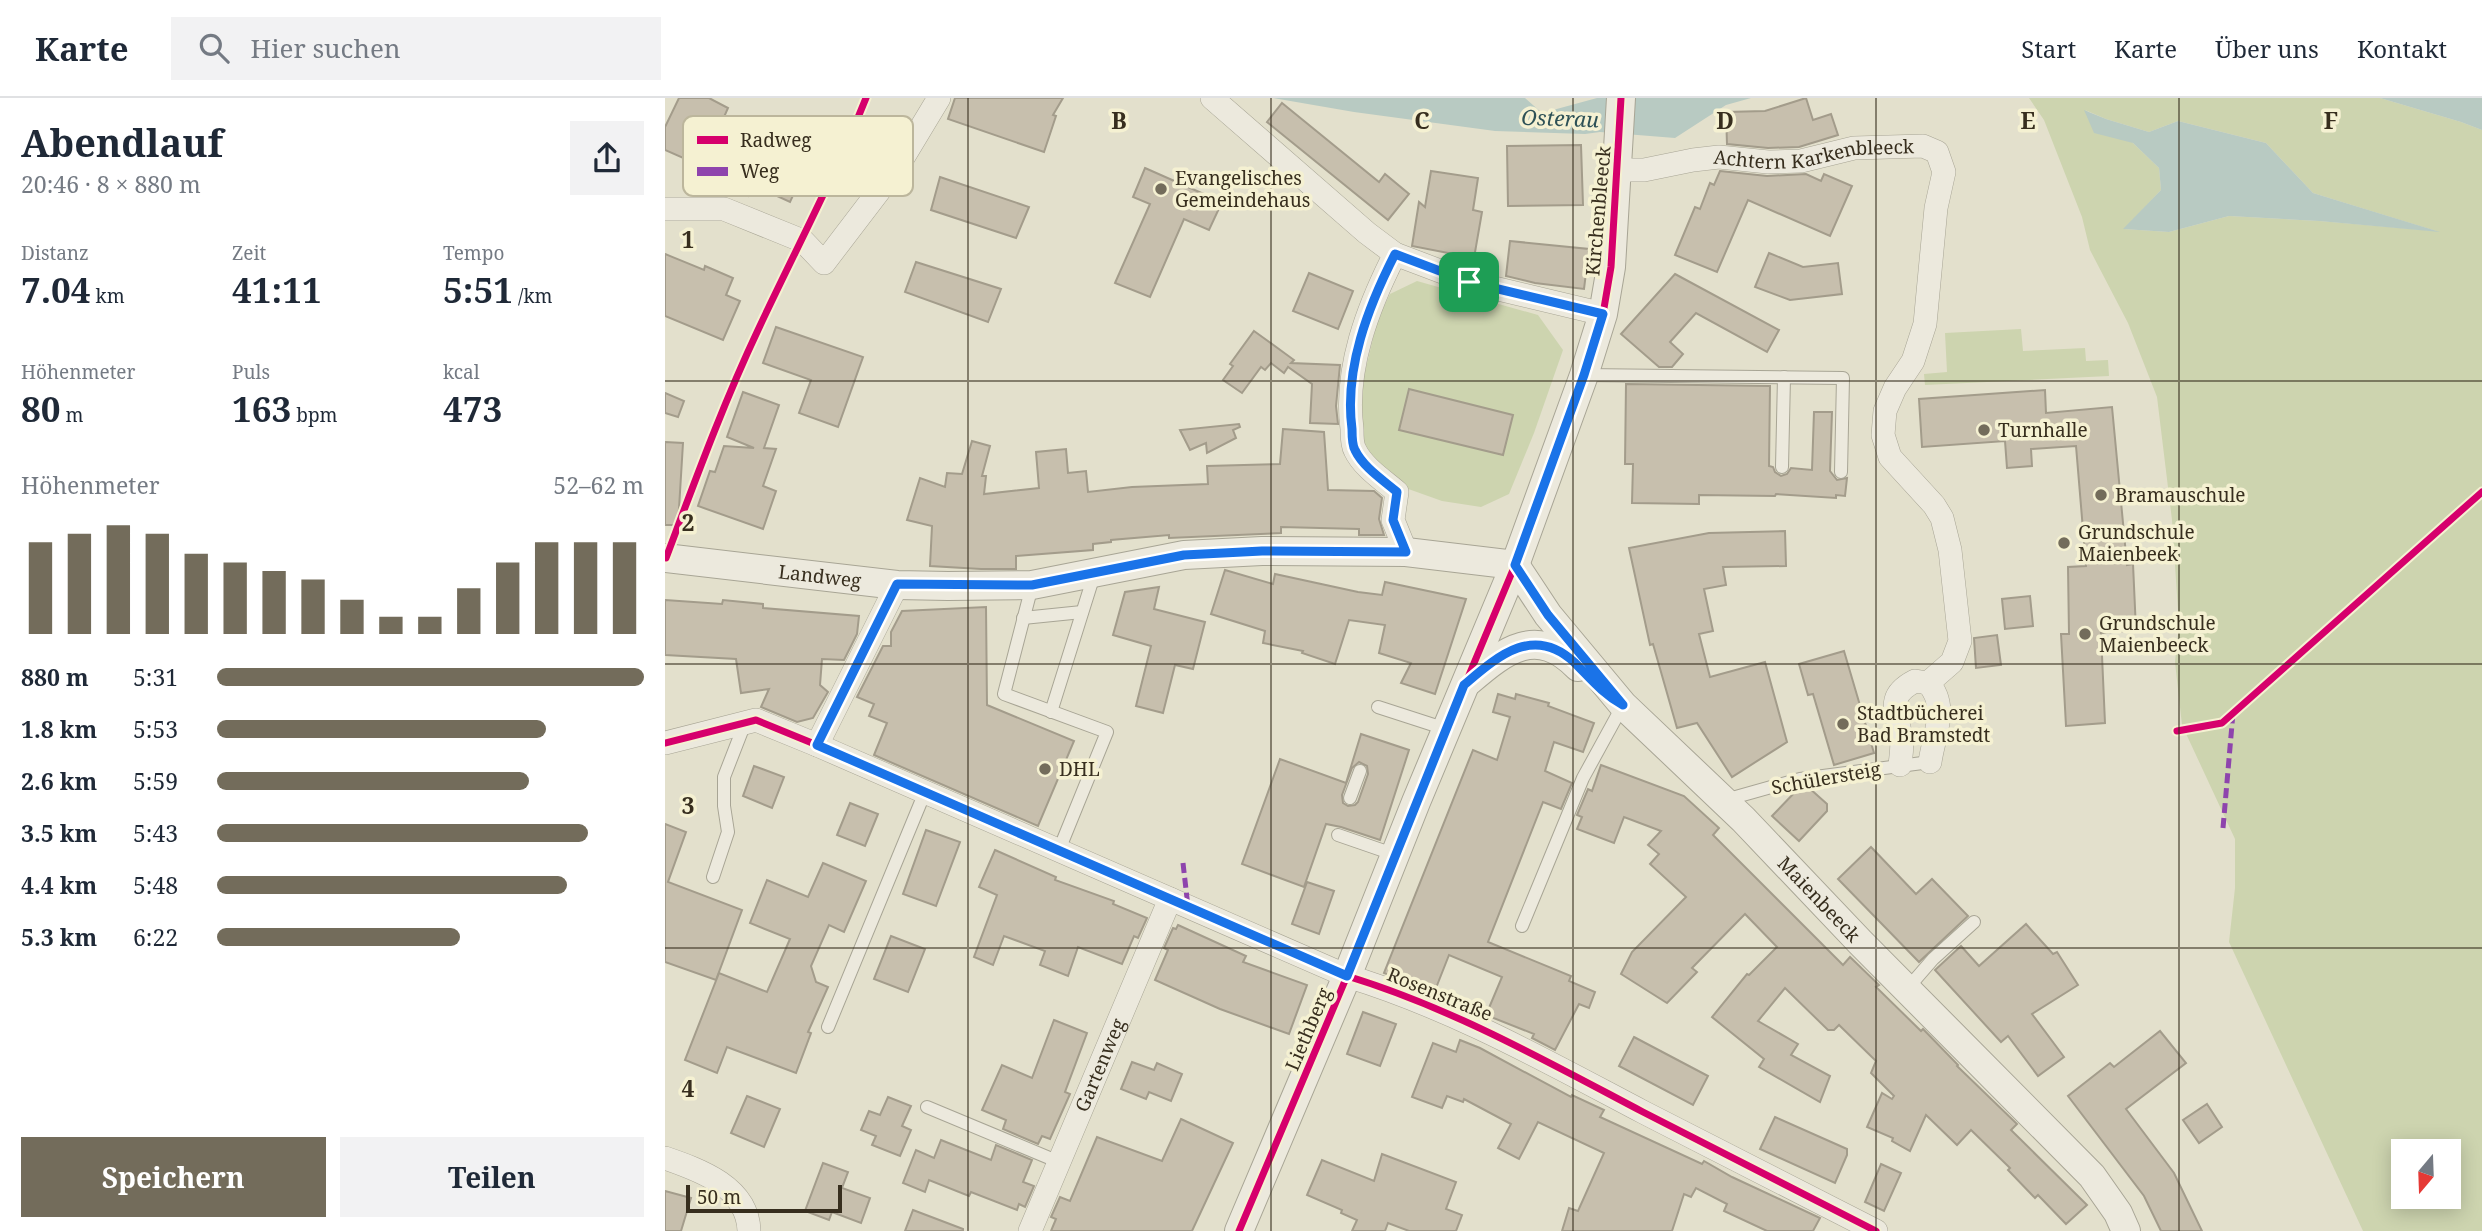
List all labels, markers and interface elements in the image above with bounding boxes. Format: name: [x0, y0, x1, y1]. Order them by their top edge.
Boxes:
search box: [171, 17, 661, 80]
text: Karte: [35, 26, 129, 71]
icon: search: [195, 29, 233, 67]
text: Hier suchen: [251, 30, 401, 66]
text: Start: [2021, 32, 2076, 65]
text: Karte: [2114, 32, 2177, 65]
text: Über uns: [2215, 32, 2319, 65]
text: Kontakt: [2357, 32, 2447, 65]
water label: Osterau: [1521, 103, 1600, 133]
text: B: [1111, 104, 1127, 136]
text: C: [1414, 104, 1430, 136]
text: D: [1716, 104, 1734, 136]
text: E: [2020, 104, 2036, 136]
text: F: [2324, 104, 2338, 136]
text: Abendlauf: [21, 116, 223, 168]
legend: [683, 116, 913, 196]
button: share: [570, 121, 644, 195]
text: Radweg: [740, 127, 812, 153]
street label: Achtern Karkenbleeck: [1713, 133, 1915, 175]
street label: Kirchenbleeck: [1579, 144, 1617, 277]
text: Weg: [740, 158, 779, 184]
place label: Evangelisches Gemeindehaus: [1175, 165, 1310, 213]
text: 20:46 · 8 × 880 m: [21, 168, 201, 200]
marker: Evangelisches Gemeindehaus: [1153, 181, 1169, 197]
text: 1: [682, 223, 695, 255]
text: Distanz: [21, 240, 89, 266]
text: Zeit: [232, 240, 266, 266]
text: Tempo: [443, 240, 504, 266]
pin: [1439, 252, 1499, 312]
icon: arrive: [1450, 263, 1488, 301]
text: 7.04: [21, 266, 91, 313]
text: 41:11: [232, 266, 322, 313]
text: 5:51: [443, 266, 513, 313]
text: km: [91, 283, 125, 309]
text: /km: [513, 283, 552, 309]
text: Höhenmeter: [21, 359, 135, 385]
text: Puls: [232, 359, 270, 385]
text: kcal: [443, 359, 480, 385]
text: 80: [21, 385, 61, 432]
text: 163: [232, 385, 291, 432]
text: 473: [443, 385, 502, 432]
text: m: [61, 402, 83, 428]
text: bpm: [291, 402, 338, 428]
place label: Turnhalle: [1998, 417, 2088, 443]
marker: Turnhalle: [1976, 422, 1992, 438]
text: Höhenmeter: [21, 469, 160, 501]
text: 52–62 m: [553, 469, 644, 501]
place label: Bramauschule: [2115, 482, 2246, 508]
marker: Bramauschule: [2093, 487, 2109, 503]
text: 2: [682, 506, 695, 538]
place label: Grundschule Maienbeek: [2078, 519, 2195, 567]
marker: Grundschule Maienbeek: [2056, 535, 2072, 551]
street label: Landweg: [777, 558, 863, 594]
place label: Grundschule Maienbeeck: [2099, 610, 2216, 658]
marker: Grundschule Maienbeeck: [2077, 626, 2093, 642]
text: 880 m: [21, 661, 89, 693]
text: 5:31: [133, 661, 178, 693]
place label: Stadtbücherei Bad Bramstedt: [1857, 700, 1990, 748]
text: 1.8 km: [21, 713, 97, 745]
text: 5:53: [133, 713, 178, 745]
marker: Stadtbücherei Bad Bramstedt: [1835, 716, 1851, 732]
place label: DHL: [1059, 756, 1100, 782]
street label: Schülersteig: [1769, 756, 1883, 800]
marker: DHL: [1037, 761, 1053, 777]
text: 2.6 km: [21, 765, 97, 797]
text: 5:59: [133, 765, 178, 797]
text: 3: [682, 789, 695, 821]
text: 3.5 km: [21, 817, 97, 849]
text: 5:43: [133, 817, 178, 849]
street label: Maienbeeck: [1772, 850, 1867, 948]
text: 4.4 km: [21, 869, 97, 901]
text: 5:48: [133, 869, 178, 901]
text: 5.3 km: [21, 921, 97, 953]
text: 6:22: [133, 921, 178, 953]
street label: Rosenstraße: [1383, 961, 1497, 1027]
street label: Liethberg: [1279, 983, 1337, 1075]
street label: Gartenweg: [1069, 1014, 1131, 1116]
text: 4: [682, 1072, 695, 1104]
button: Speichern: [21, 1137, 326, 1217]
button: Teilen: [340, 1137, 644, 1217]
north arrow: [2391, 1139, 2461, 1209]
map controls: [2391, 1139, 2461, 1209]
scale bar: [686, 1182, 842, 1214]
text: 50 m: [697, 1184, 741, 1210]

